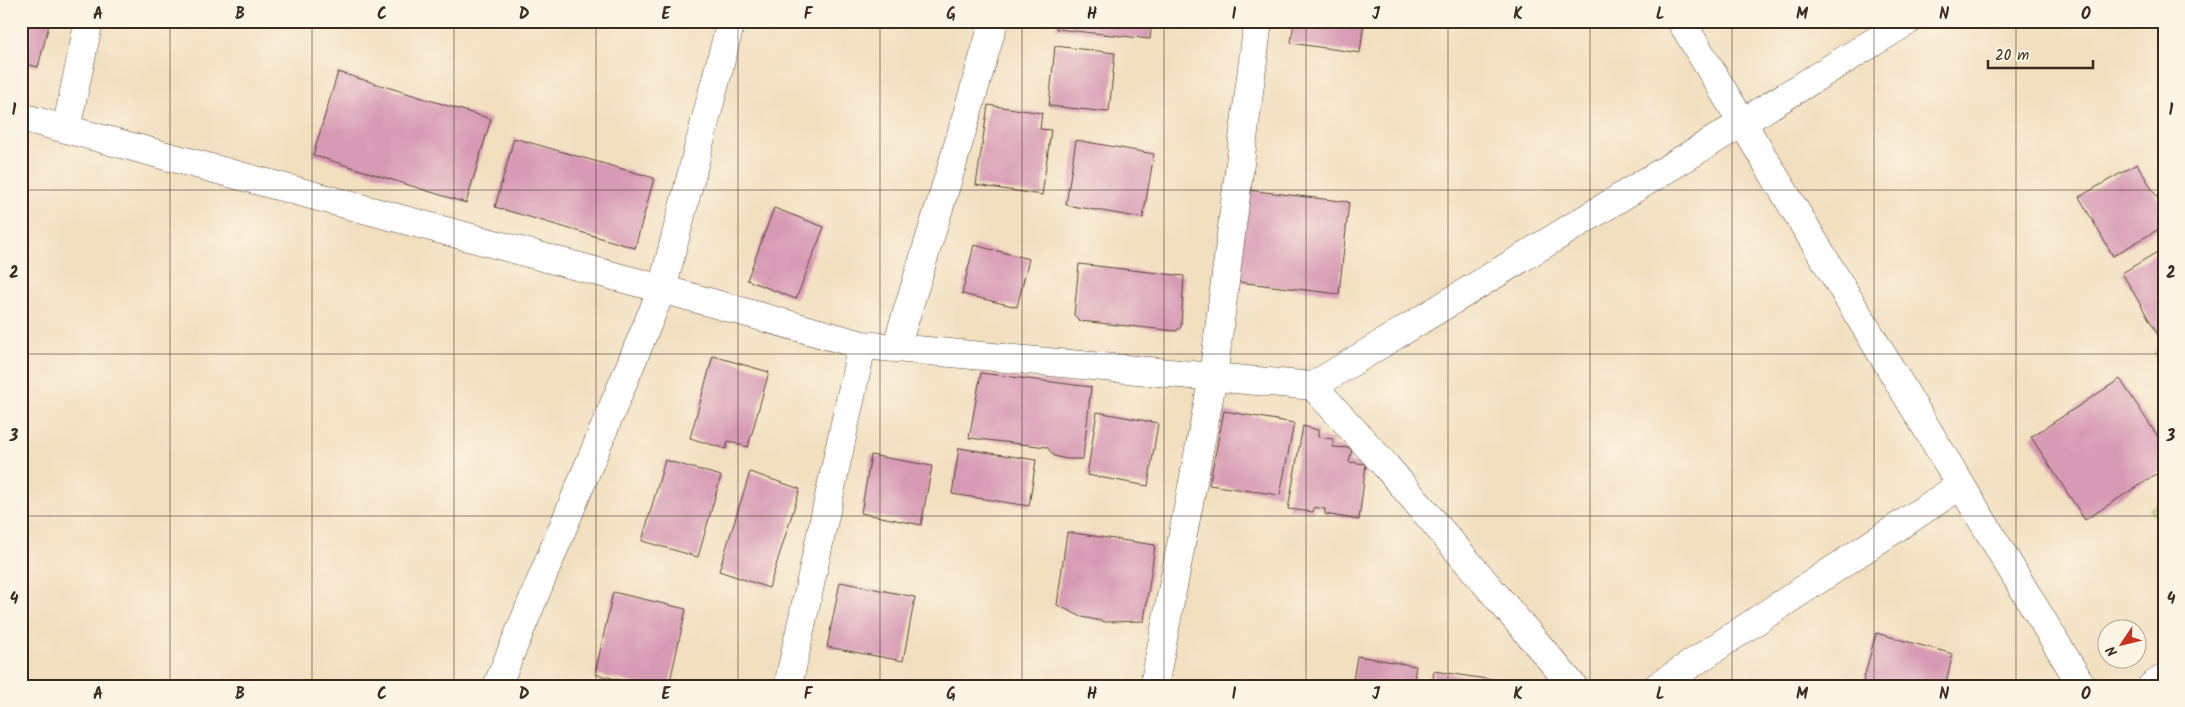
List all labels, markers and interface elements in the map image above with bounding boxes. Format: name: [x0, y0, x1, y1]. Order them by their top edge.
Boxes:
text: A: [93, 2, 103, 27]
text: B: [235, 2, 245, 27]
text: C: [377, 2, 387, 27]
text: D: [519, 2, 530, 27]
text: E: [662, 2, 672, 27]
text: F: [804, 2, 814, 27]
text: G: [946, 2, 956, 27]
text: H: [1087, 2, 1097, 27]
text: I: [1232, 2, 1237, 27]
text: J: [1372, 2, 1381, 27]
text: K: [1513, 2, 1523, 27]
text: L: [1656, 2, 1664, 27]
text: M: [1796, 2, 1809, 27]
text: N: [1939, 2, 1949, 27]
text: O: [2081, 2, 2091, 27]
scale bar: [1988, 38, 2092, 70]
text: 20 m: [1995, 44, 2029, 68]
text: 1: [12, 98, 17, 123]
text: 1: [2169, 98, 2174, 123]
text: 2: [9, 261, 19, 286]
text: 2: [2166, 261, 2176, 286]
text: 3: [9, 424, 19, 449]
text: 3: [2166, 424, 2176, 449]
text: 4: [10, 587, 19, 612]
text: 4: [2167, 587, 2176, 612]
north arrow: [2098, 620, 2148, 670]
text: N: [2101, 641, 2124, 661]
text: A: [93, 682, 103, 707]
text: B: [235, 682, 245, 707]
text: C: [377, 682, 387, 707]
text: D: [519, 682, 530, 707]
text: E: [662, 682, 672, 707]
text: F: [804, 682, 814, 707]
text: G: [946, 682, 956, 707]
text: H: [1087, 682, 1097, 707]
text: I: [1232, 682, 1237, 707]
text: J: [1372, 682, 1381, 707]
text: K: [1513, 682, 1523, 707]
text: L: [1656, 682, 1664, 707]
text: M: [1796, 682, 1809, 707]
text: N: [1939, 682, 1949, 707]
text: O: [2081, 682, 2091, 707]

